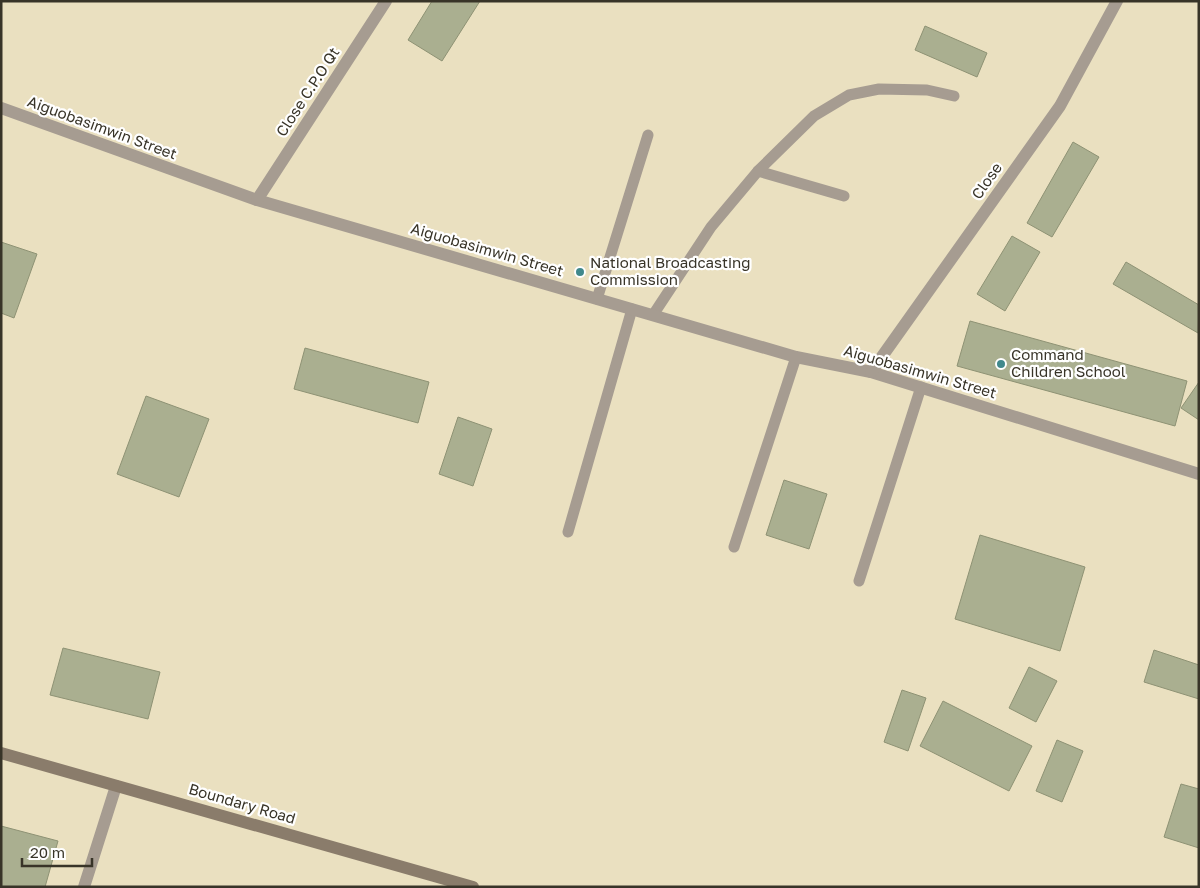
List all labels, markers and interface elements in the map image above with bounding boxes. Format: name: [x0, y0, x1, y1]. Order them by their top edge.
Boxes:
street label: Close C.P.O Qt: [272, 44, 343, 139]
street label: Aiguobasimwin Street: [25, 92, 180, 162]
street label: Close: [967, 158, 1005, 202]
street label: Aiguobasimwin Street: [409, 219, 566, 279]
place label: National Broadcasting Commission: [590, 253, 751, 288]
marker: National Broadcasting Commission: [574, 266, 586, 278]
street label: Aiguobasimwin Street: [842, 341, 999, 401]
place label: Command Children School: [1011, 345, 1126, 380]
marker: Command Children School: [995, 358, 1007, 370]
street label: Boundary Road: [187, 779, 298, 827]
scale bar: [22, 836, 92, 868]
text: 20 m: [30, 843, 65, 861]

